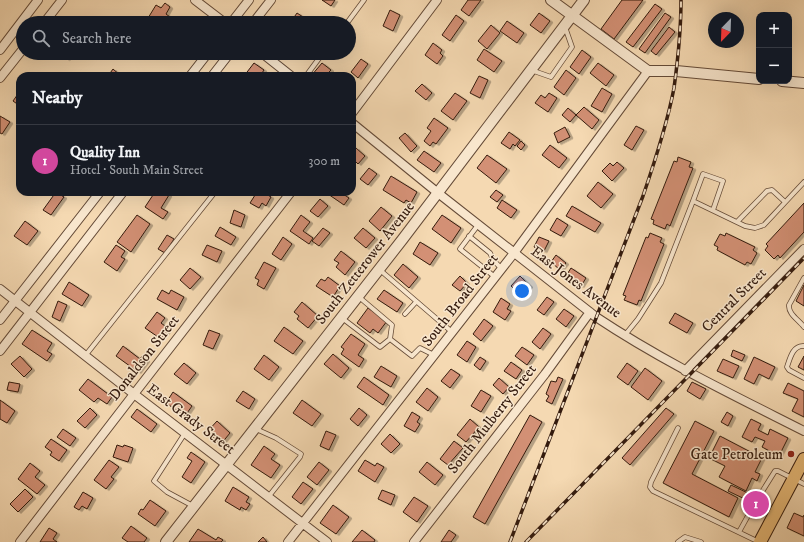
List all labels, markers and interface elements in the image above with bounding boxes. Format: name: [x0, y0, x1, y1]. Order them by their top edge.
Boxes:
north arrow: [708, 12, 744, 48]
map controls: [756, 12, 792, 84]
button: +: [756, 12, 792, 48]
search box: [16, 16, 356, 60]
icon: search: [30, 27, 52, 49]
text: Search here: [62, 29, 131, 48]
button: −: [756, 48, 792, 84]
text: Nearby: [32, 87, 82, 109]
text: Quality Inn: [70, 143, 140, 162]
text: 1: [43, 153, 47, 169]
text: 300 m: [309, 153, 340, 169]
text: Hotel · South Main Street: [70, 162, 203, 178]
street label: South Zetterower Avenue: [311, 198, 419, 328]
street label: East Jones Avenue: [527, 242, 625, 322]
street label: South Broad Street: [418, 249, 502, 350]
street label: Central Street: [698, 263, 771, 336]
your location: [512, 281, 532, 301]
street label: Donaldson Street: [105, 311, 183, 405]
street label: South Mulberry Street: [443, 360, 541, 478]
street label: East Grady Street: [143, 380, 239, 458]
place label: Gate Petroleum: [690, 445, 783, 464]
marker: Gate Petroleum: [786, 449, 796, 459]
pin: 1: [743, 489, 769, 519]

